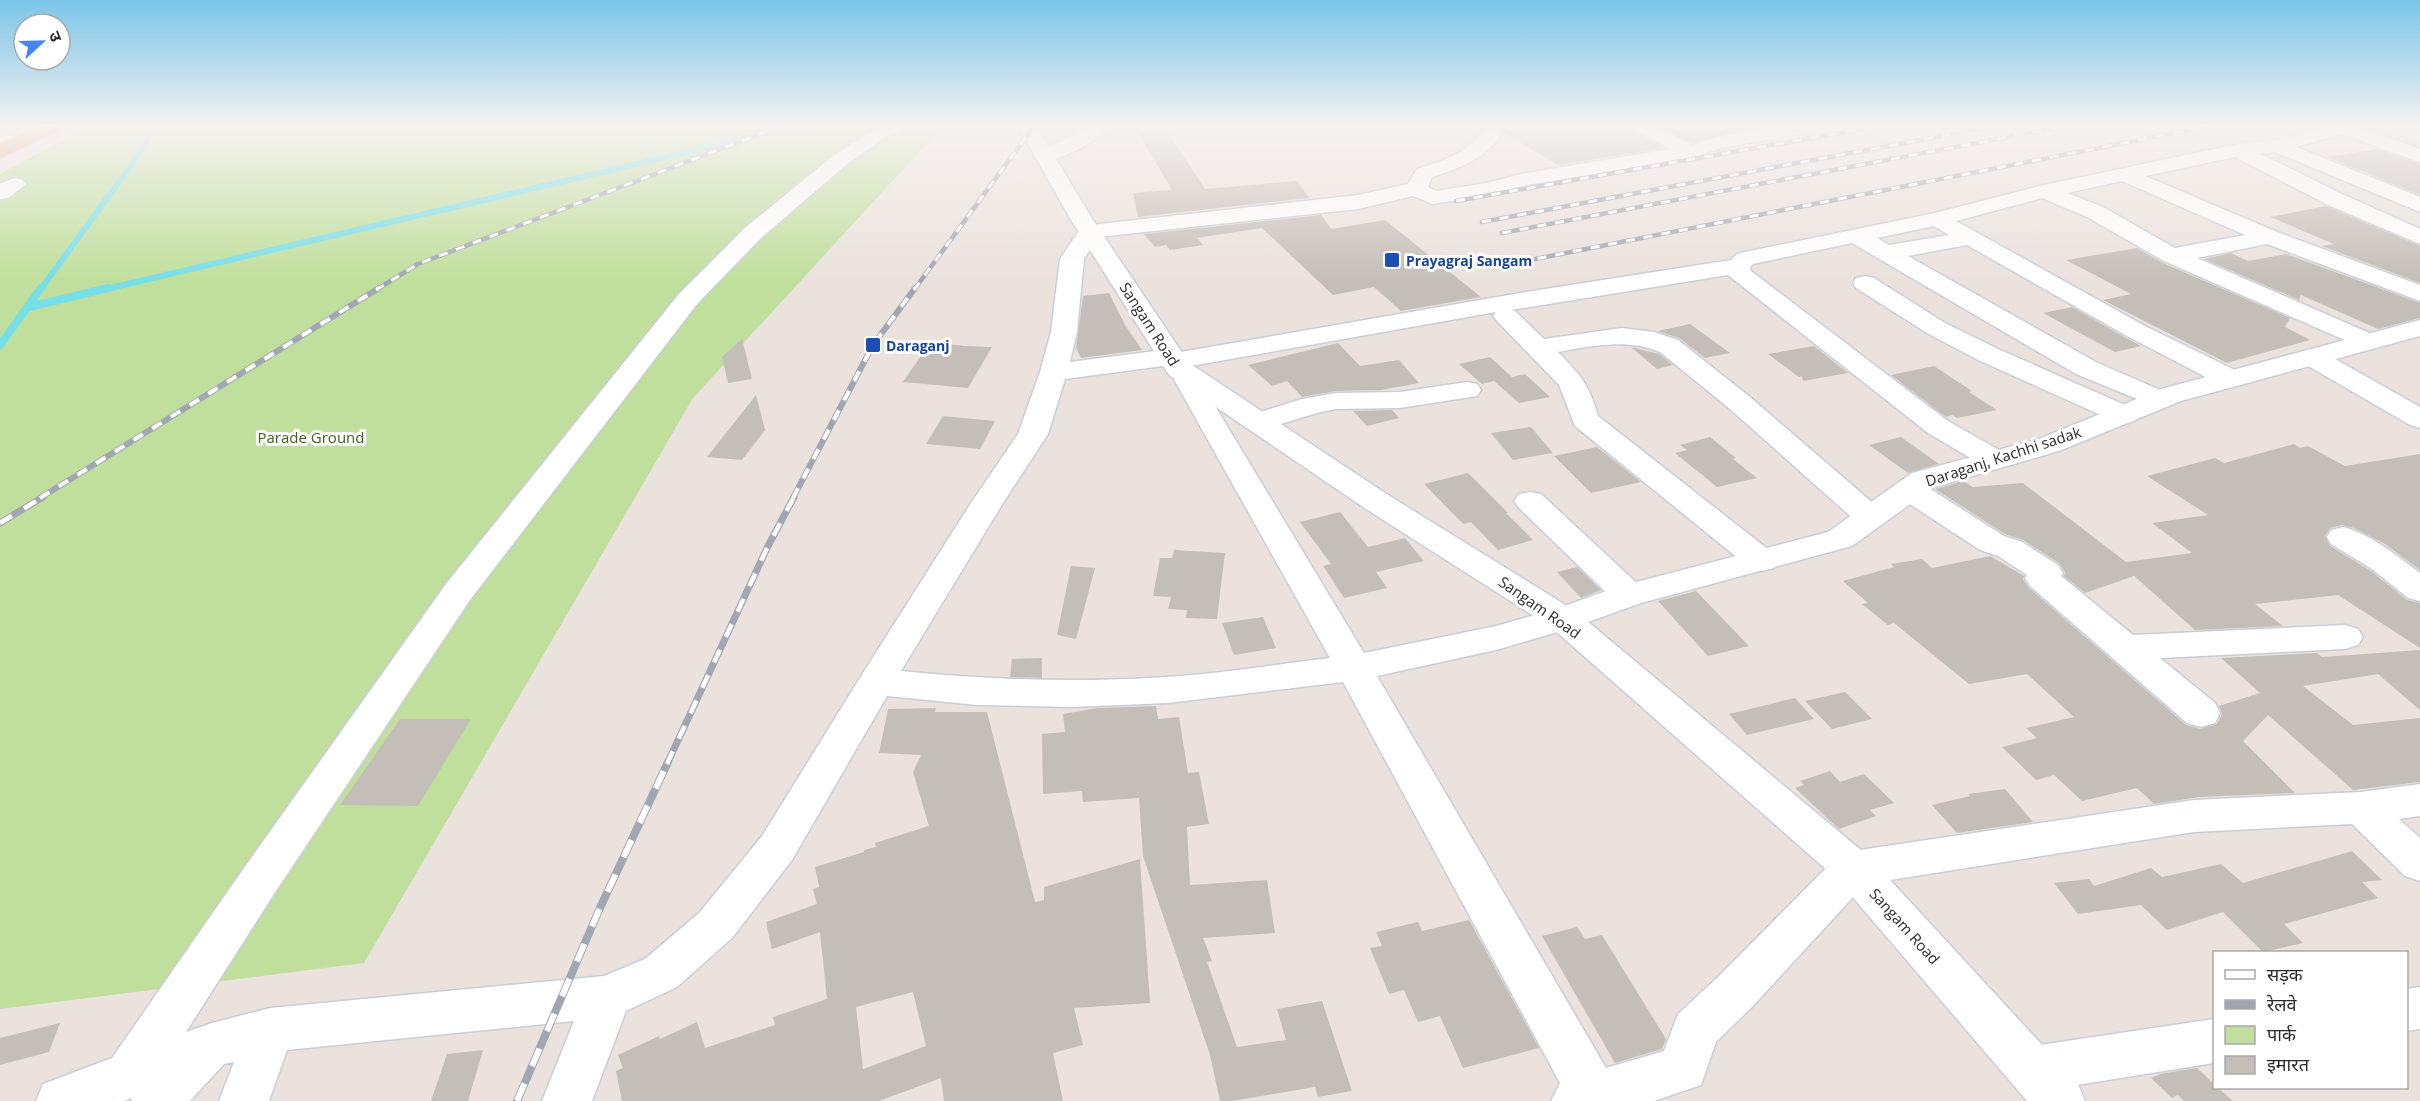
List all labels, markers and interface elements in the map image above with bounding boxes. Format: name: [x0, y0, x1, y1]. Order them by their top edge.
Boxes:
north arrow: [12, 12, 72, 72]
text: उ: [44, 28, 68, 45]
marker: Prayagraj Sangam: [1383, 251, 1401, 269]
place label: Prayagraj Sangam: [1406, 251, 1532, 270]
street label: Sangam Road: [1116, 278, 1184, 370]
marker: Daraganj: [864, 336, 882, 354]
place label: Daraganj: [886, 336, 949, 355]
street label: Daraganj, Kachhi sadak: [1923, 421, 2084, 491]
park label: Parade Ground: [258, 427, 364, 447]
street label: Sangam Road: [1495, 571, 1585, 643]
street label: Sangam Road: [1866, 884, 1944, 968]
legend: [2213, 951, 2408, 1089]
text: सड़क: [2267, 962, 2304, 986]
text: रेलवे: [2266, 992, 2298, 1016]
text: पार्क: [2267, 1022, 2297, 1046]
text: इमारत: [2267, 1052, 2310, 1076]

